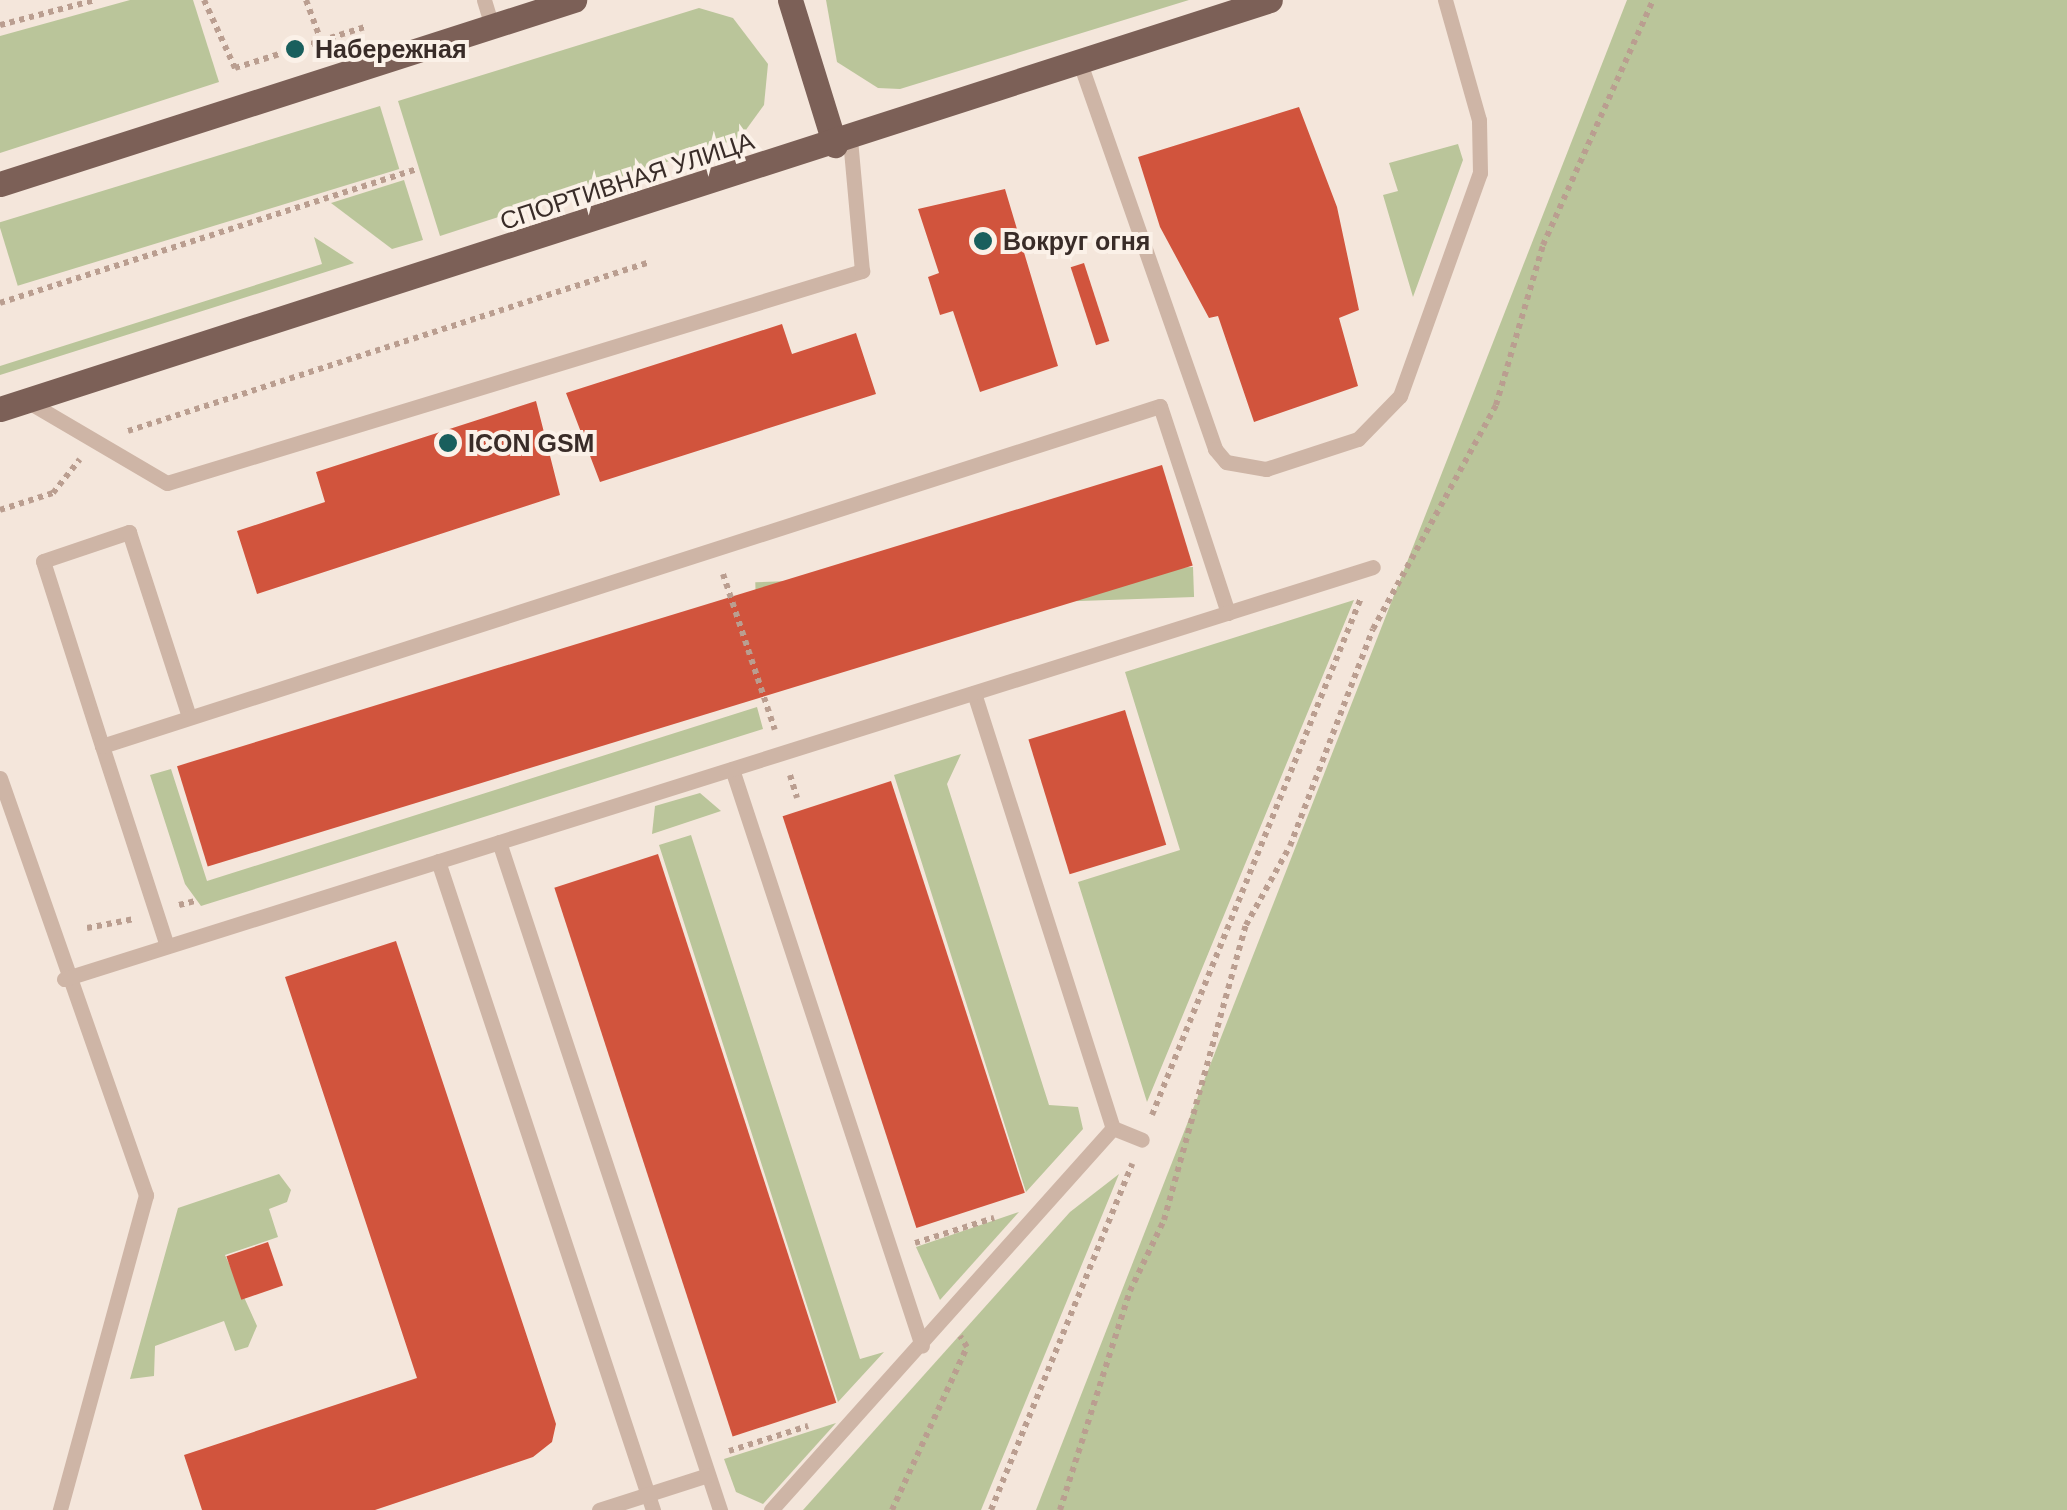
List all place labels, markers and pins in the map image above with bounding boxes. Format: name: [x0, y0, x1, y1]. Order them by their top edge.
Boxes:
place label: Набережная: [315, 34, 466, 64]
marker: Набережная: [284, 38, 306, 60]
place label: Вокруг огня: [1003, 226, 1150, 256]
marker: Вокруг огня: [972, 230, 994, 252]
place label: ICON GSM: [468, 428, 594, 458]
marker: ICON GSM: [437, 432, 459, 454]

